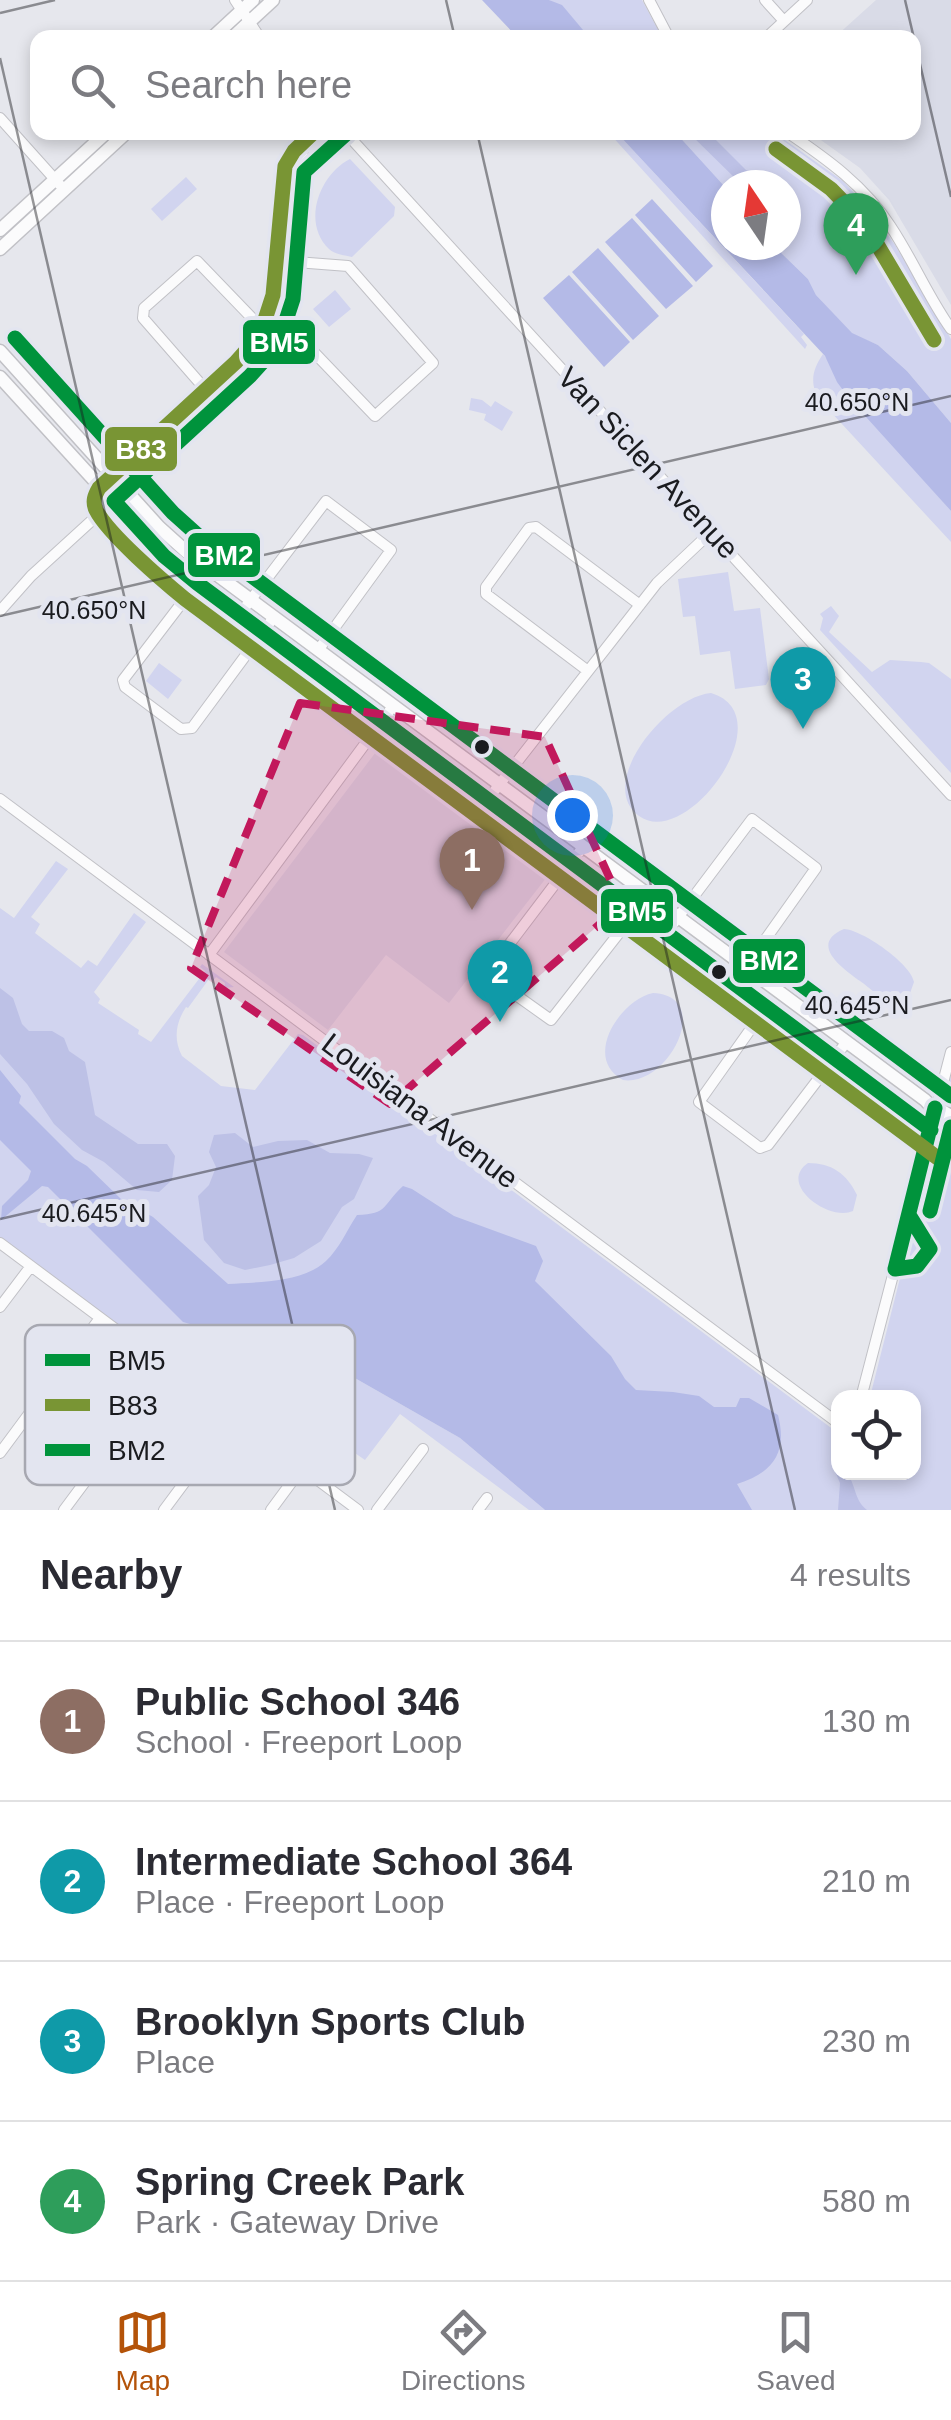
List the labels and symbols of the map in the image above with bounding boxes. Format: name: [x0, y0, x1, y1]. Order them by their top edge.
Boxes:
north arrow: [711, 170, 801, 260]
pin: 4: [824, 192, 888, 275]
line badge: BM5: [241, 318, 317, 366]
text: BM5: [249, 327, 309, 358]
street label: Van Siclen Avenue: [551, 360, 745, 565]
text: 40.650°N: [805, 388, 909, 416]
line badge: B83: [103, 425, 179, 473]
text: B83: [115, 434, 167, 465]
line badge: BM2: [186, 531, 262, 579]
text: BM2: [194, 540, 254, 571]
text: 40.650°N: [42, 596, 146, 624]
pin: 3: [770, 646, 836, 729]
unlabelled marker: [472, 737, 492, 757]
your location: [547, 790, 598, 841]
pin: 1: [440, 828, 504, 910]
line badge: BM5: [599, 887, 675, 935]
text: BM5: [607, 896, 667, 927]
line badge: BM2: [731, 937, 807, 985]
pin: 2: [468, 940, 532, 1022]
text: BM2: [739, 945, 799, 976]
unlabelled marker: [709, 962, 729, 982]
text: 40.645°N: [805, 991, 909, 1019]
street label: Louisiana Avenue: [316, 1026, 525, 1195]
text: 40.645°N: [42, 1199, 146, 1227]
legend: [25, 1325, 355, 1485]
text: BM5: [108, 1345, 166, 1376]
text: B83: [108, 1390, 158, 1421]
text: BM2: [108, 1435, 166, 1466]

